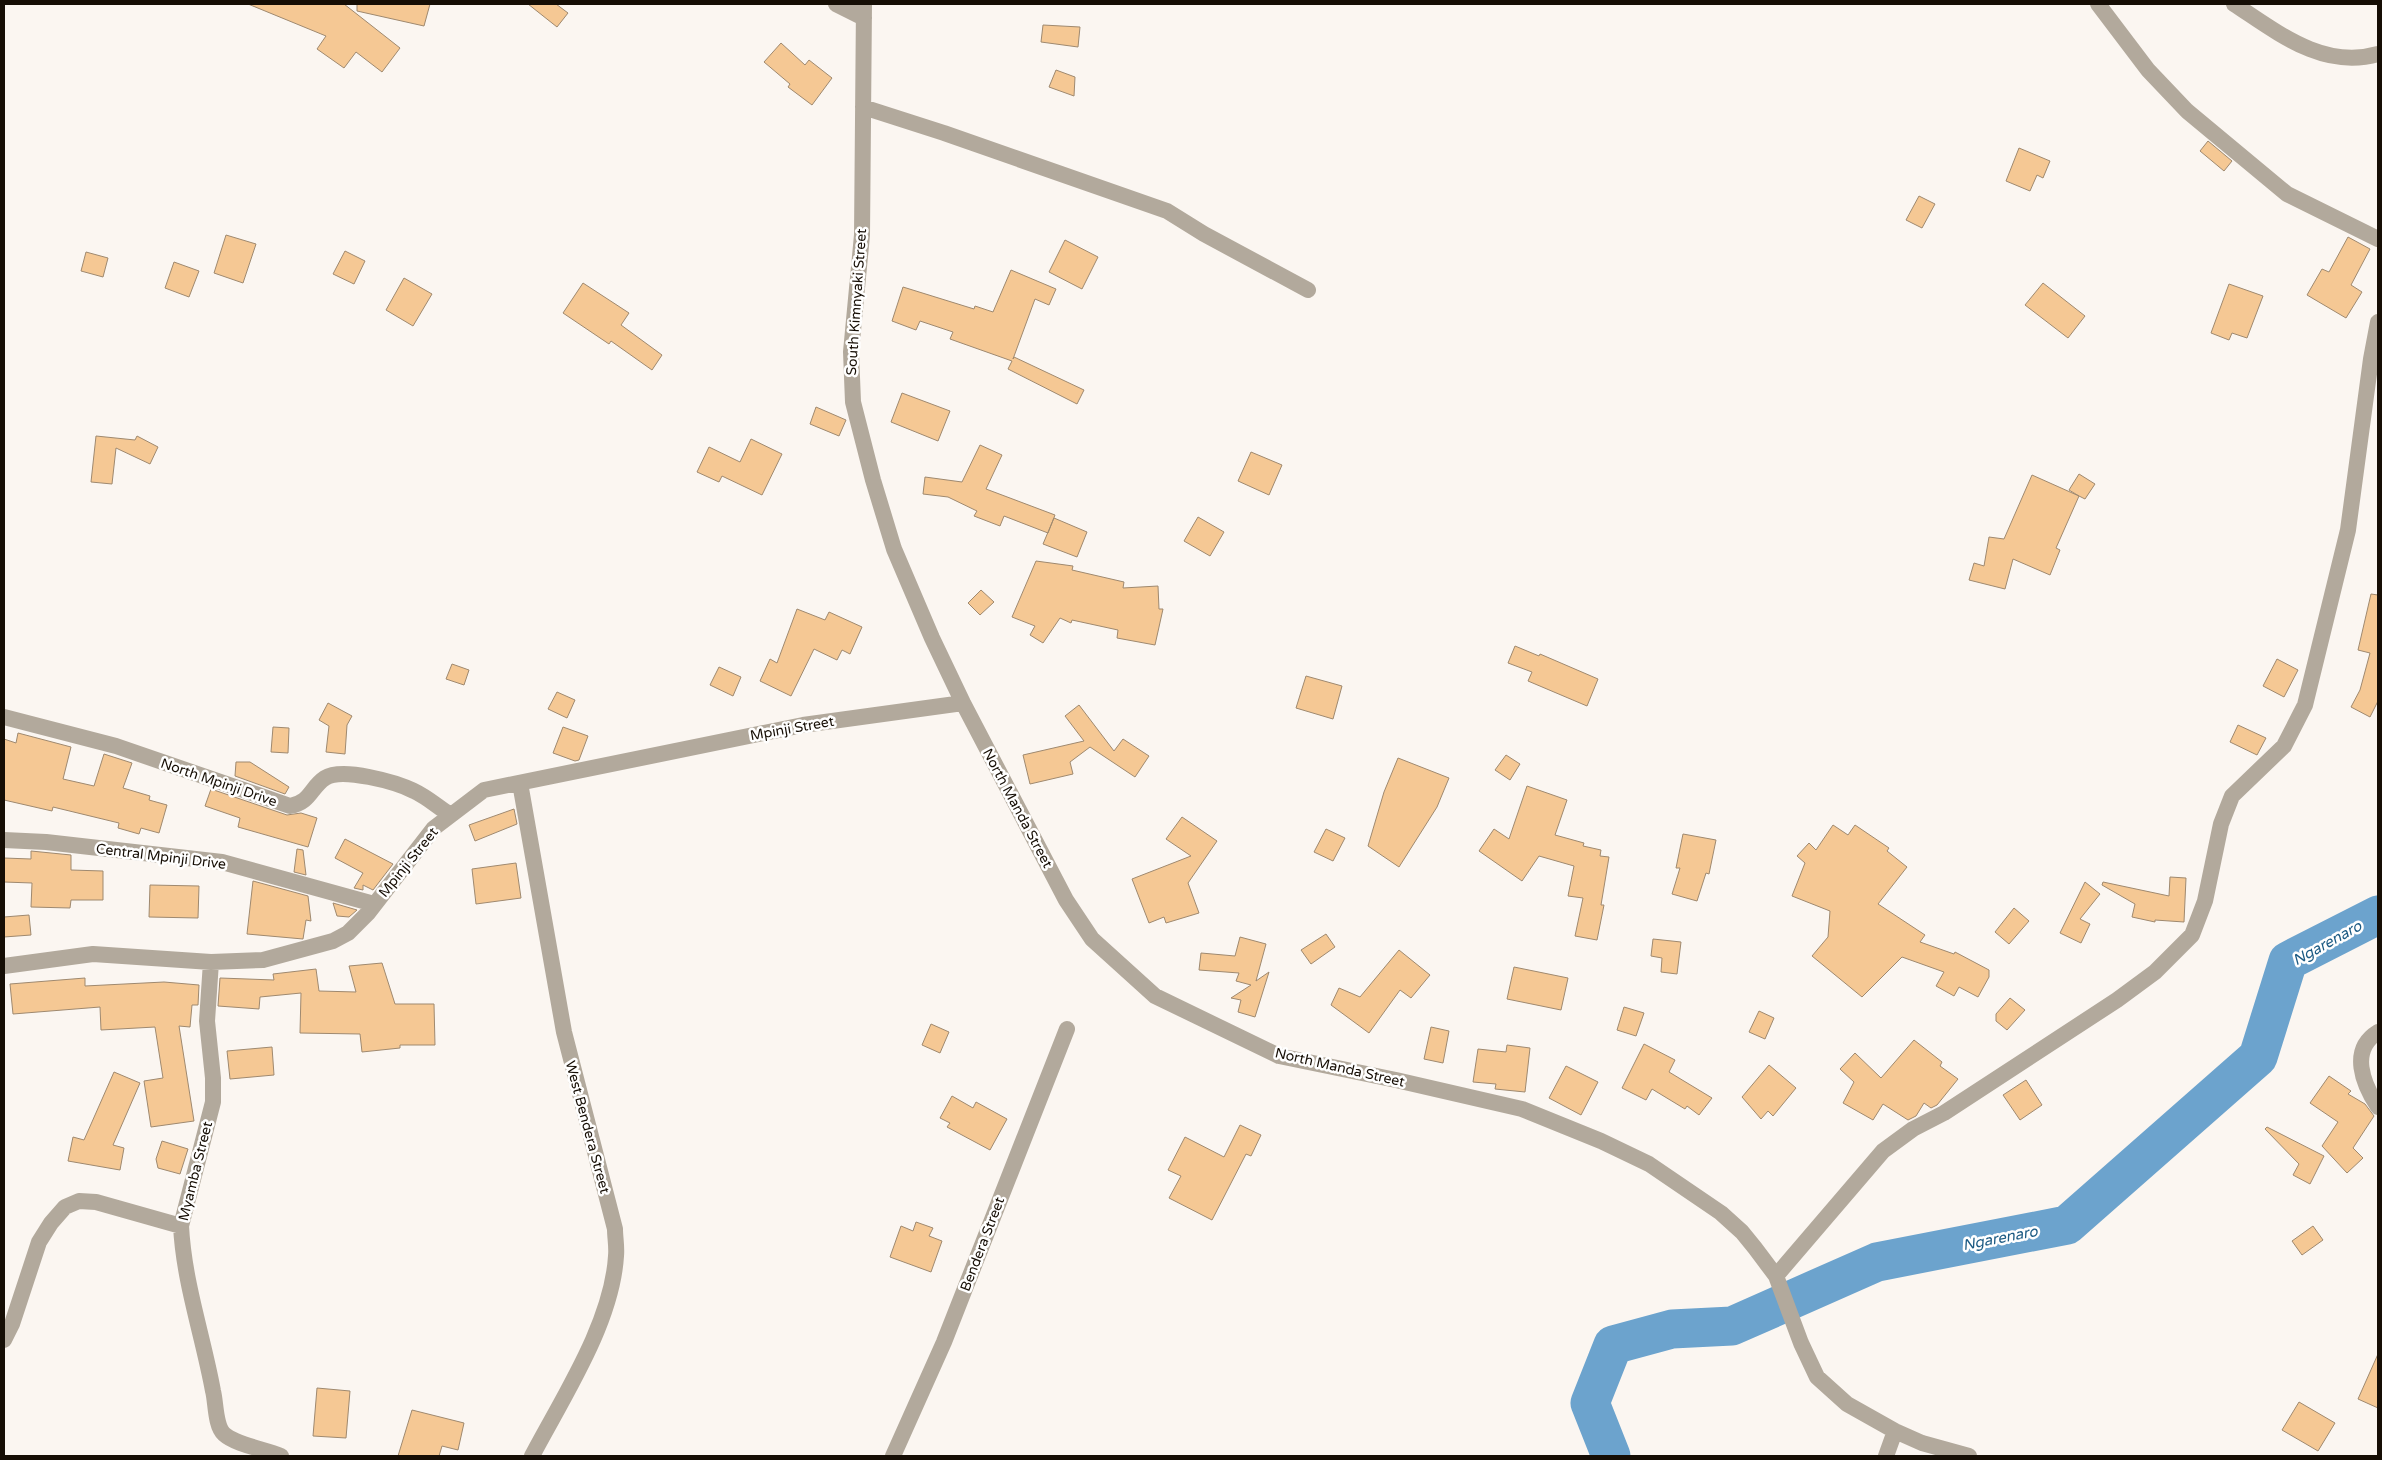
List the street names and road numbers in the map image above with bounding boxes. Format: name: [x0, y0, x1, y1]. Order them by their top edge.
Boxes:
street label: South Kimnyaki Street: [843, 227, 870, 376]
street label: Mpinji Street: [749, 713, 836, 744]
street label: North Manda Street: [979, 746, 1057, 871]
street label: North Mpinji Drive: [158, 755, 279, 810]
street label: Mpinji Street: [375, 823, 442, 901]
street label: Central Mpinji Drive: [95, 840, 227, 873]
street label: North Manda Street: [1273, 1044, 1407, 1091]
street label: West Bendera Street: [562, 1059, 614, 1196]
street label: Myamba Street: [175, 1119, 216, 1223]
street label: Bendera Street: [957, 1194, 1009, 1294]

